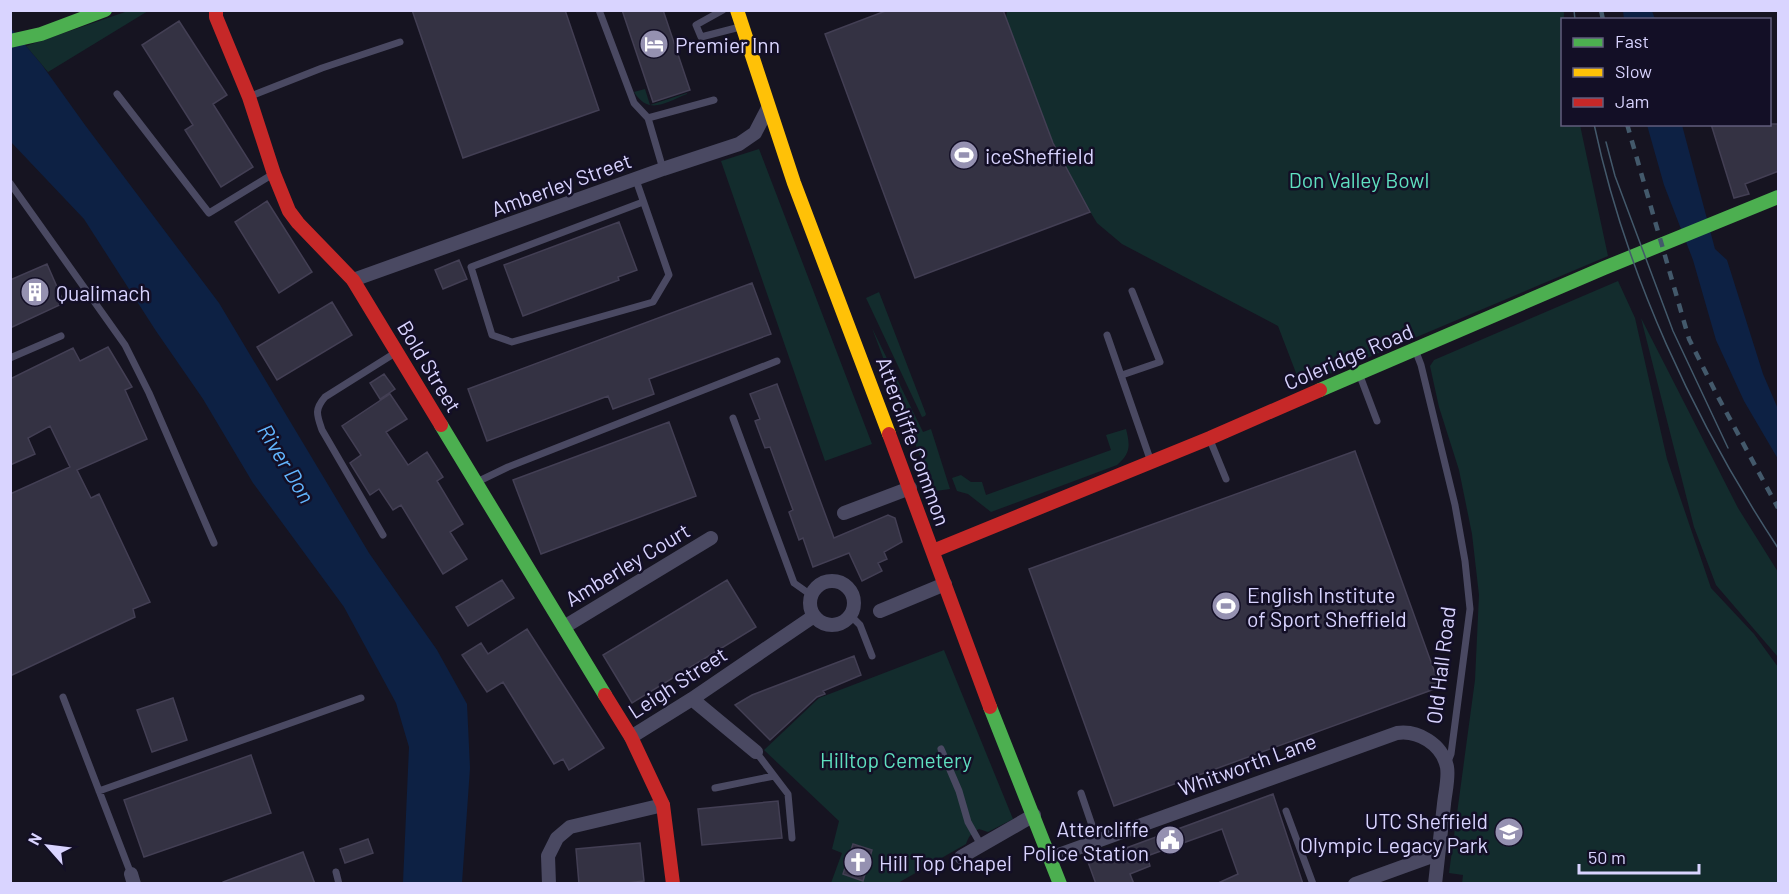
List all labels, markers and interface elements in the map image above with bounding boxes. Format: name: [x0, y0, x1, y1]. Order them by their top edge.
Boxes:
legend: [1561, 18, 1771, 126]
hotel icon: Premier Inn: [638, 28, 670, 60]
text: Fast: [1615, 30, 1649, 52]
place label: Premier Inn: [675, 32, 780, 57]
text: Slow: [1615, 60, 1652, 82]
text: Jam: [1615, 90, 1649, 112]
sports icon: iceSheffield: [948, 139, 980, 171]
place label: iceSheffield: [985, 143, 1094, 168]
street label: Amberley Street: [488, 147, 634, 221]
park label: Don Valley Bowl: [1289, 167, 1429, 192]
building icon: Qualimach: [19, 276, 51, 308]
place label: Qualimach: [56, 280, 151, 305]
street label: Bold Street: [393, 316, 467, 416]
street label: Coleridge Road: [1280, 318, 1416, 394]
street label: Attercliffe Common: [872, 353, 956, 529]
water label: River Don: [253, 419, 321, 507]
street label: Amberley Court: [560, 517, 694, 611]
place label: English Institute of Sport Sheffield: [1247, 582, 1407, 631]
sports icon: English Institute of Sport Sheffield: [1210, 590, 1242, 622]
street label: Old Hall Road: [1420, 605, 1460, 725]
street label: Leigh Street: [623, 641, 731, 723]
street label: Whitworth Lane: [1175, 727, 1319, 801]
park label: Hilltop Cemetery: [820, 747, 972, 772]
place label: UTC Sheffield Olympic Legacy Park: [1300, 808, 1488, 857]
north arrow: [18, 816, 78, 876]
place label: Attercliffe Police Station: [1023, 816, 1149, 865]
school or university icon: UTC Sheffield Olympic Legacy Park: [1493, 816, 1525, 848]
public building icon: Attercliffe Police Station: [1154, 824, 1186, 856]
text: N: [23, 830, 45, 848]
scale bar: [1579, 837, 1699, 875]
church icon: Hill Top Chapel: [842, 846, 874, 878]
text: 50 m: [1588, 846, 1626, 868]
place label: Hill Top Chapel: [879, 850, 1012, 875]

